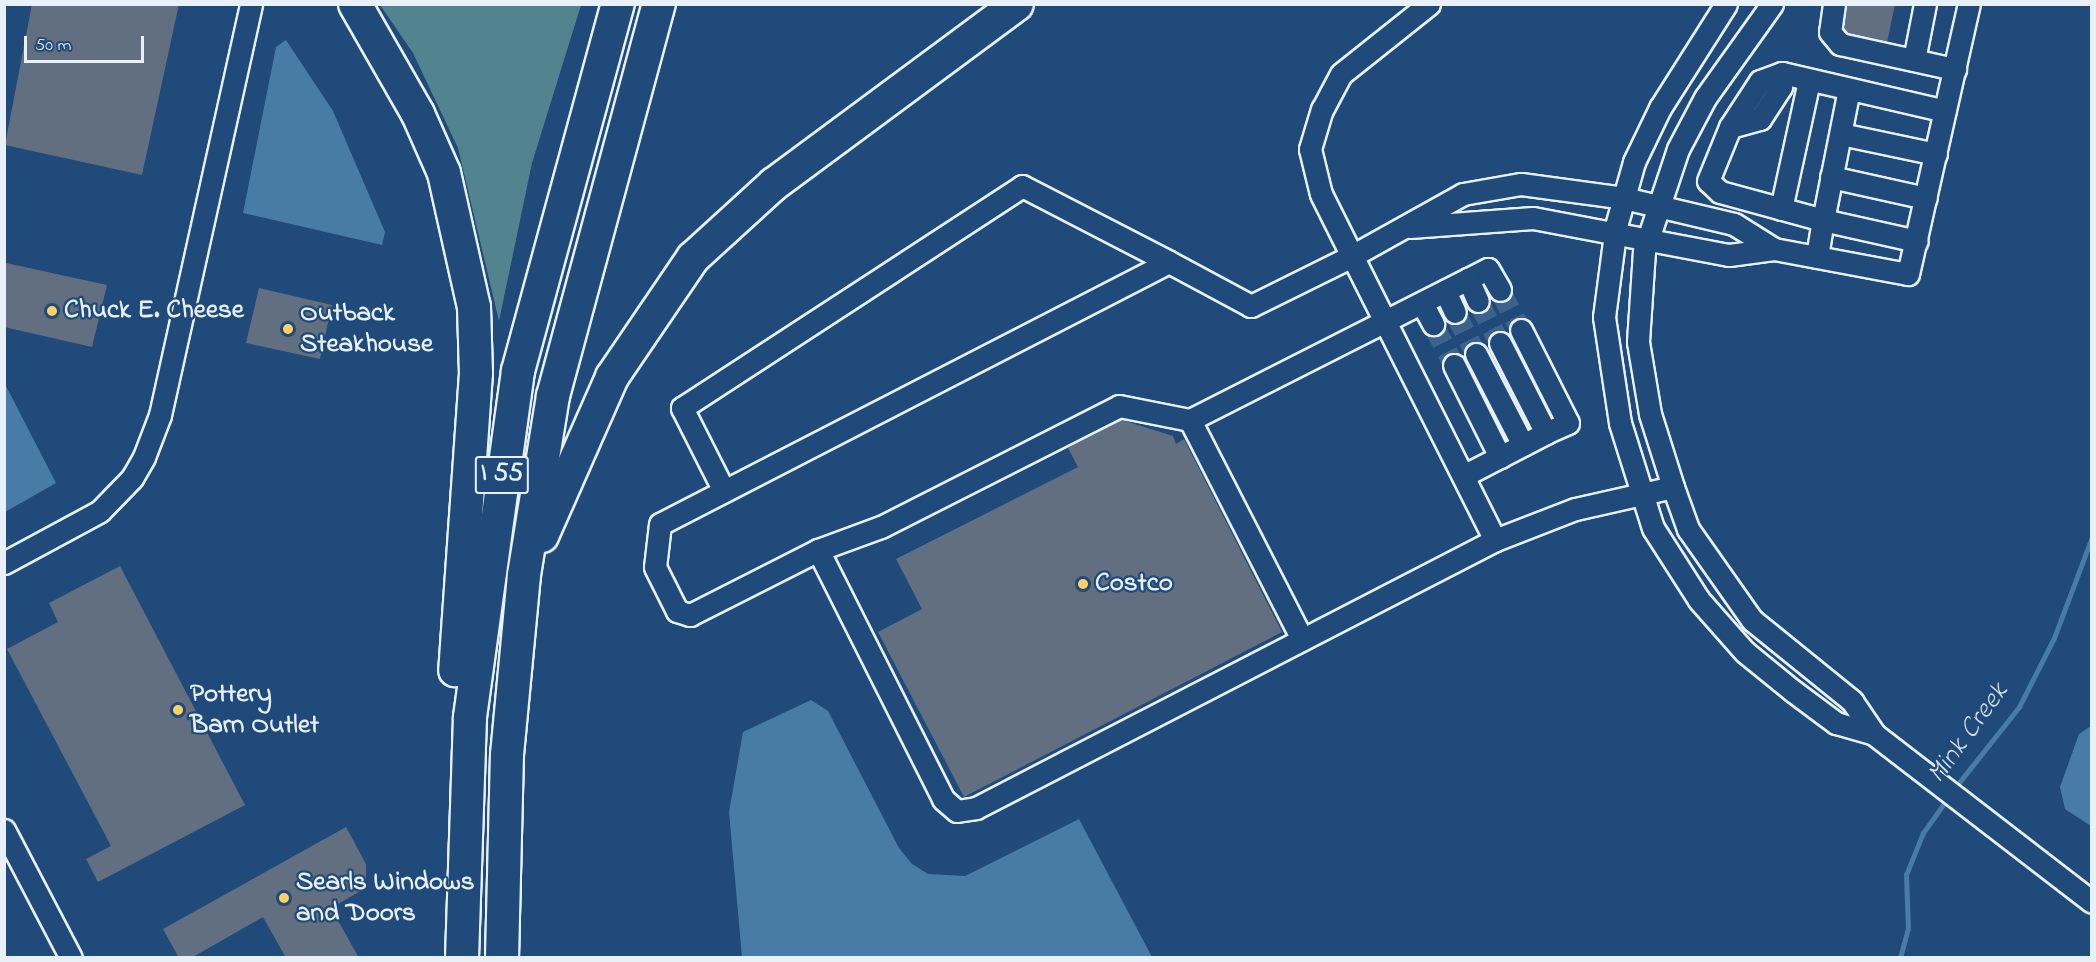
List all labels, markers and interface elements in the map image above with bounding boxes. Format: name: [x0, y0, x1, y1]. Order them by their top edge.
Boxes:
scale bar: [27, 24, 147, 62]
text: 50 m: [35, 33, 72, 59]
place label: Chuck E. Cheese: [64, 295, 244, 327]
place label: Outback Steakhouse: [300, 297, 433, 360]
marker: Chuck E. Cheese: [45, 304, 59, 318]
marker: Outback Steakhouse: [281, 322, 295, 336]
road number: I 55: [474, 452, 530, 498]
place label: Costco: [1095, 568, 1173, 600]
marker: Costco: [1076, 577, 1090, 591]
water label: Mink Creek: [1921, 677, 2017, 791]
place label: Pottery Barn Outlet: [190, 678, 319, 741]
marker: Pottery Barn Outlet: [171, 703, 185, 717]
place label: Searls Windows and Doors: [296, 866, 475, 929]
marker: Searls Windows and Doors: [277, 891, 291, 905]

